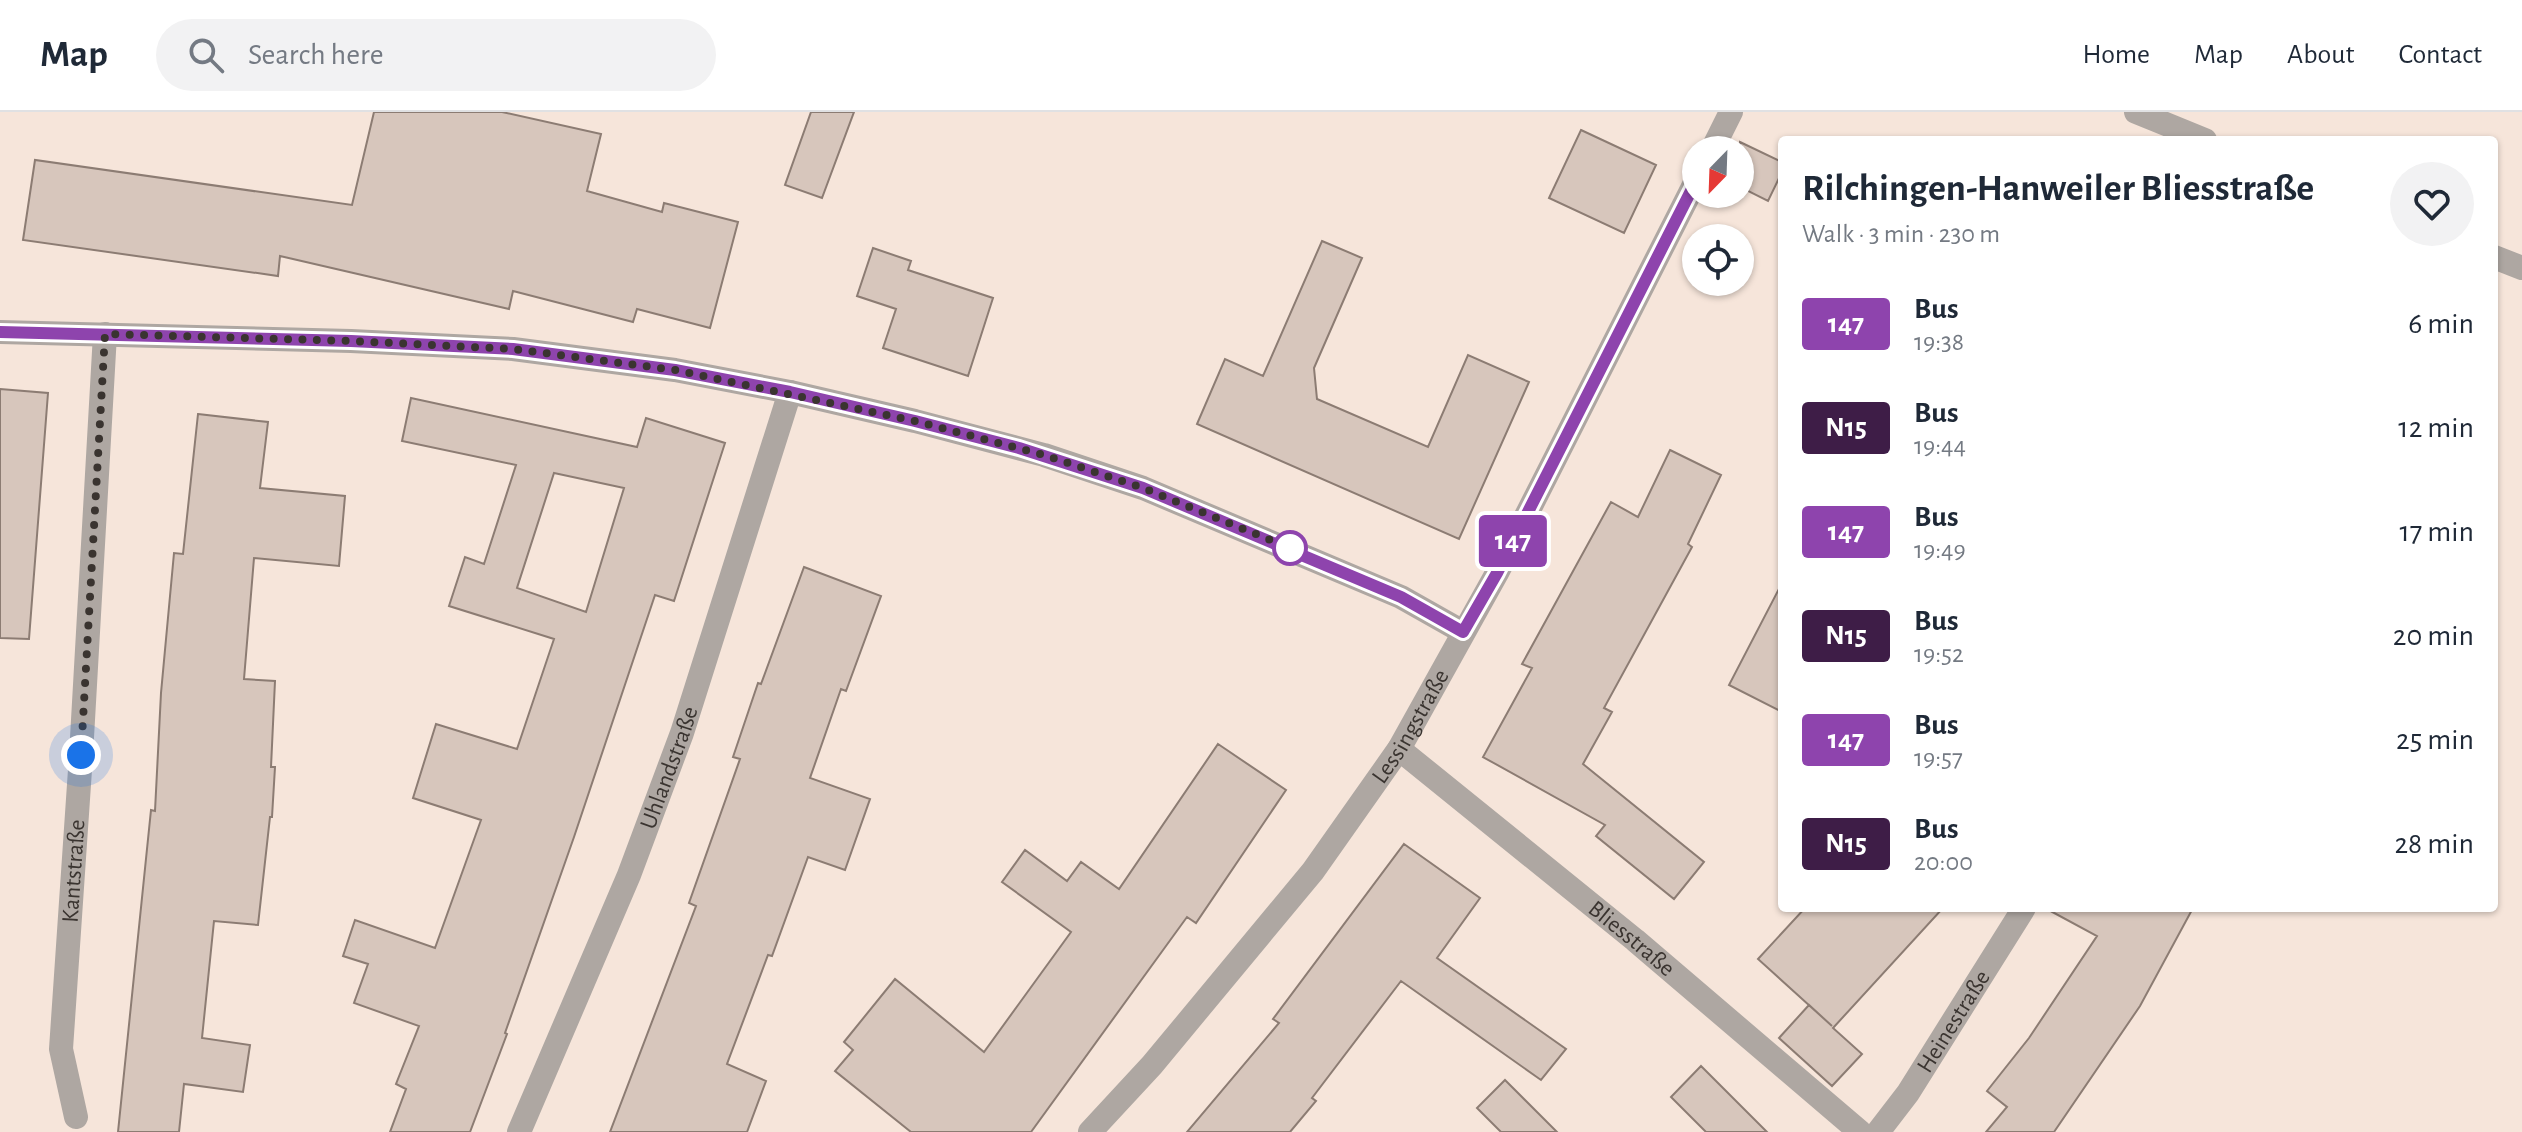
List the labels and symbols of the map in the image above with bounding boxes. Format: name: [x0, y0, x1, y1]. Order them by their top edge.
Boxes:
north arrow: [1682, 136, 1754, 208]
line badge: 147: [1467, 515, 1559, 567]
unlabelled marker: [1273, 531, 1307, 565]
street label: Lessingstraße: [1368, 666, 1454, 788]
street label: Uhlandstraße: [636, 704, 703, 833]
your location: [61, 735, 101, 775]
street label: Kantstraße: [59, 819, 90, 923]
street label: Bliesstraße: [1584, 896, 1679, 981]
street label: Heinestraße: [1913, 966, 1995, 1077]

